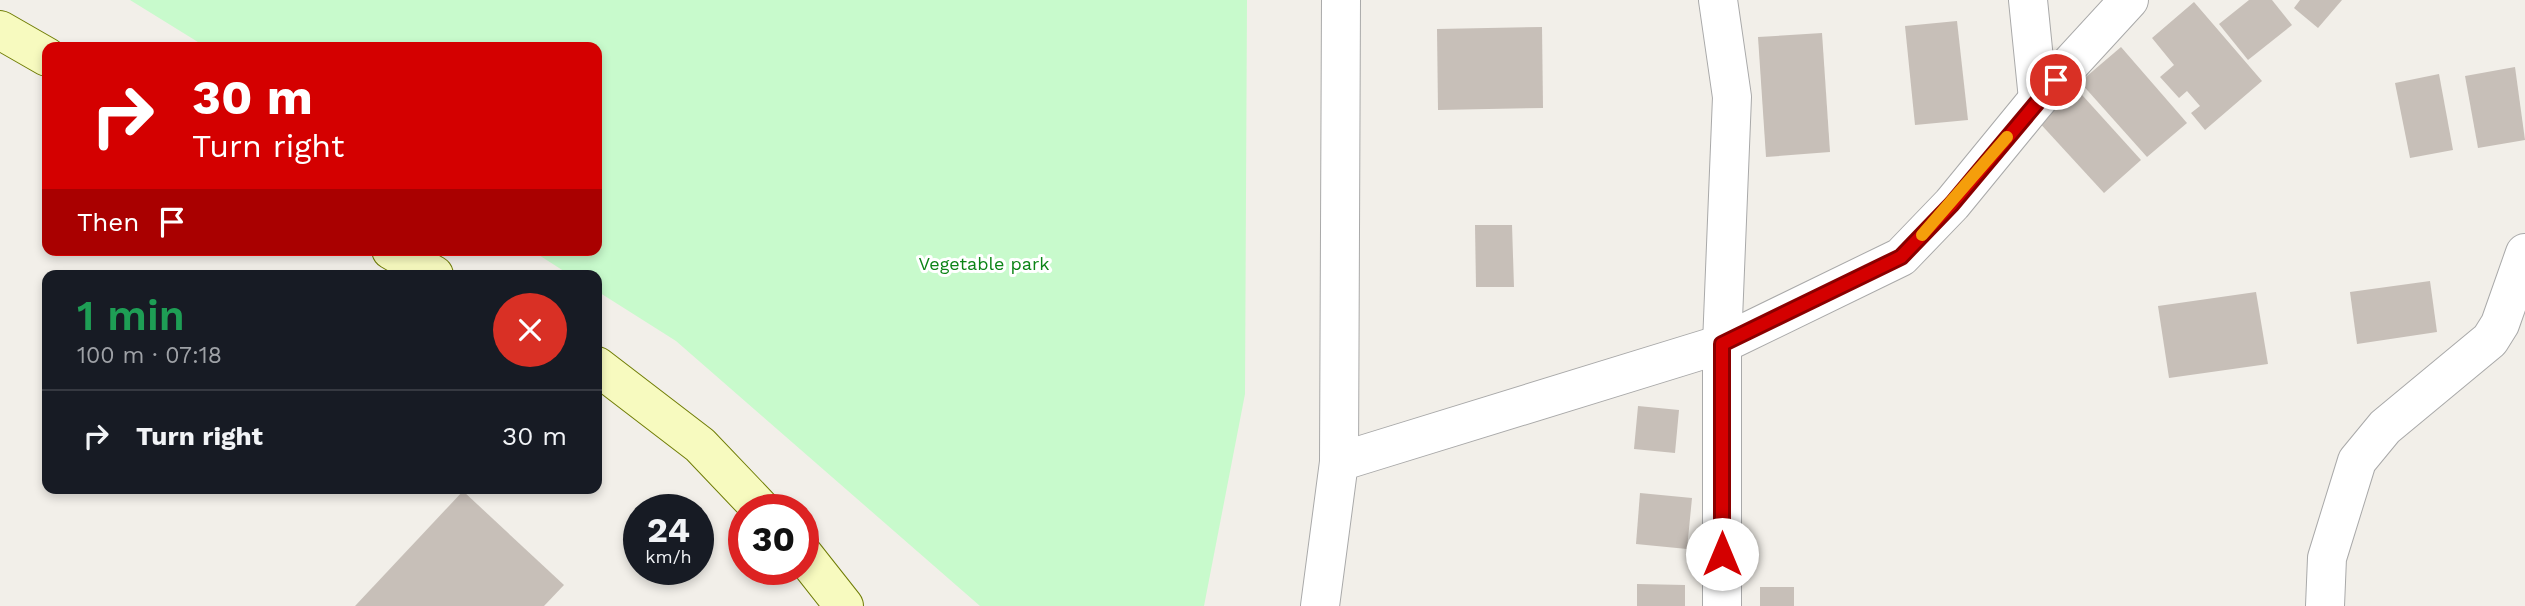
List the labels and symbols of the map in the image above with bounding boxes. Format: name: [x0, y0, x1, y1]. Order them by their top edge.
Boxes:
pin: [2026, 50, 2086, 110]
park label: Vegetable park: [919, 253, 1050, 274]
speed limit sign: 30: [728, 494, 819, 585]
position arrow: [1685, 517, 1759, 591]

